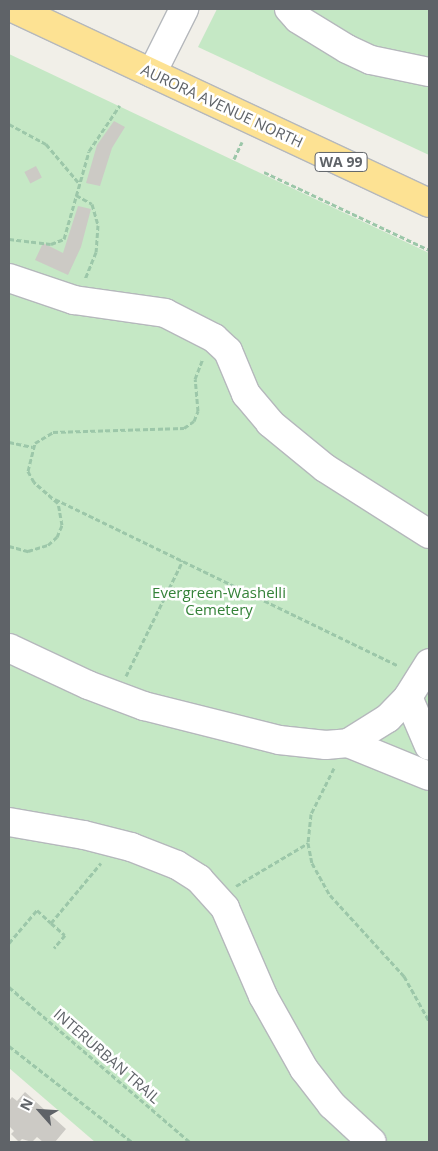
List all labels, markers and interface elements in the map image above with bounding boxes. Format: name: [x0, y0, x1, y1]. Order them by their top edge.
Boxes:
street label: AURORA AVENUE NORTH: [138, 60, 306, 152]
road number: WA 99: [314, 150, 368, 173]
park label: Evergreen-Washelli Cemetery: [152, 583, 286, 618]
street label: INTERURBAN TRAIL: [50, 1005, 164, 1107]
north arrow: [15, 1086, 65, 1136]
text: N: [15, 1095, 37, 1113]

